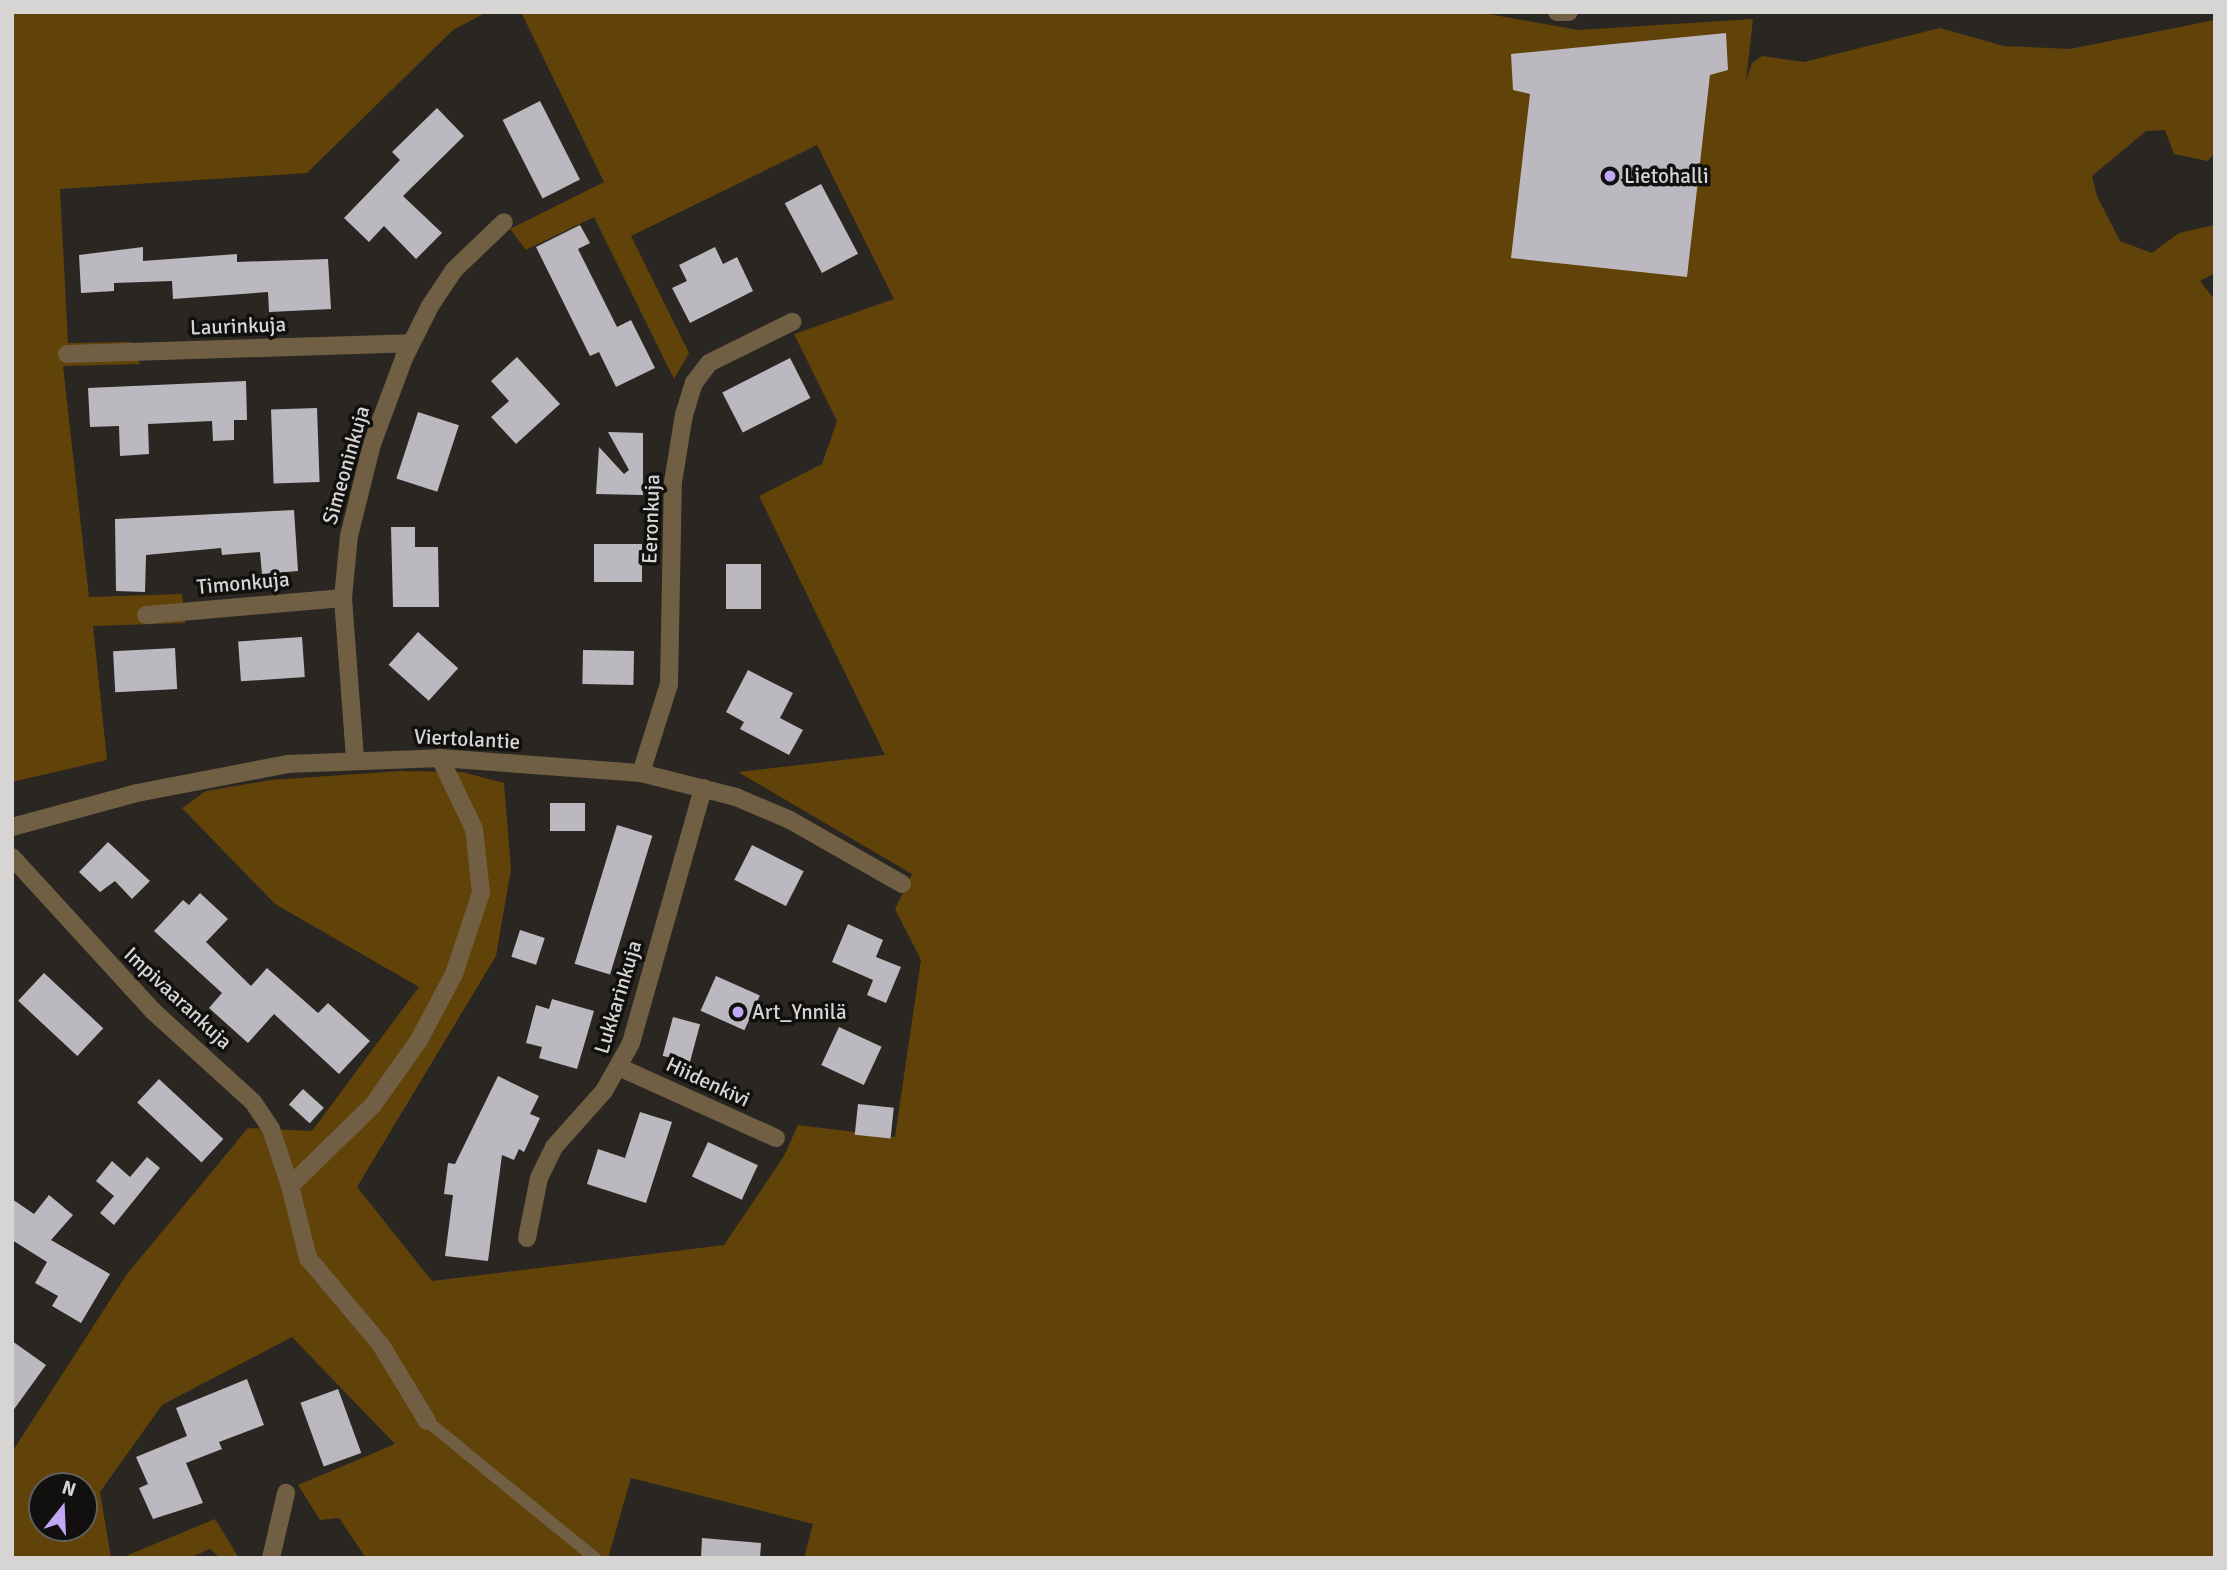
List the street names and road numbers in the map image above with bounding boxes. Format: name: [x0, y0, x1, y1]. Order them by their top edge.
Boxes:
street label: Laurinkuja: [189, 312, 287, 340]
street label: Simeoninkuja: [317, 403, 375, 527]
street label: Eeronkuja: [637, 474, 665, 564]
street label: Timonkuja: [195, 566, 291, 600]
street label: Viertolantie: [413, 724, 521, 754]
street label: Lukkarinkuja: [589, 937, 647, 1057]
street label: Impivaarankuja: [119, 942, 237, 1054]
street label: Hiidenkivi: [662, 1052, 754, 1112]

